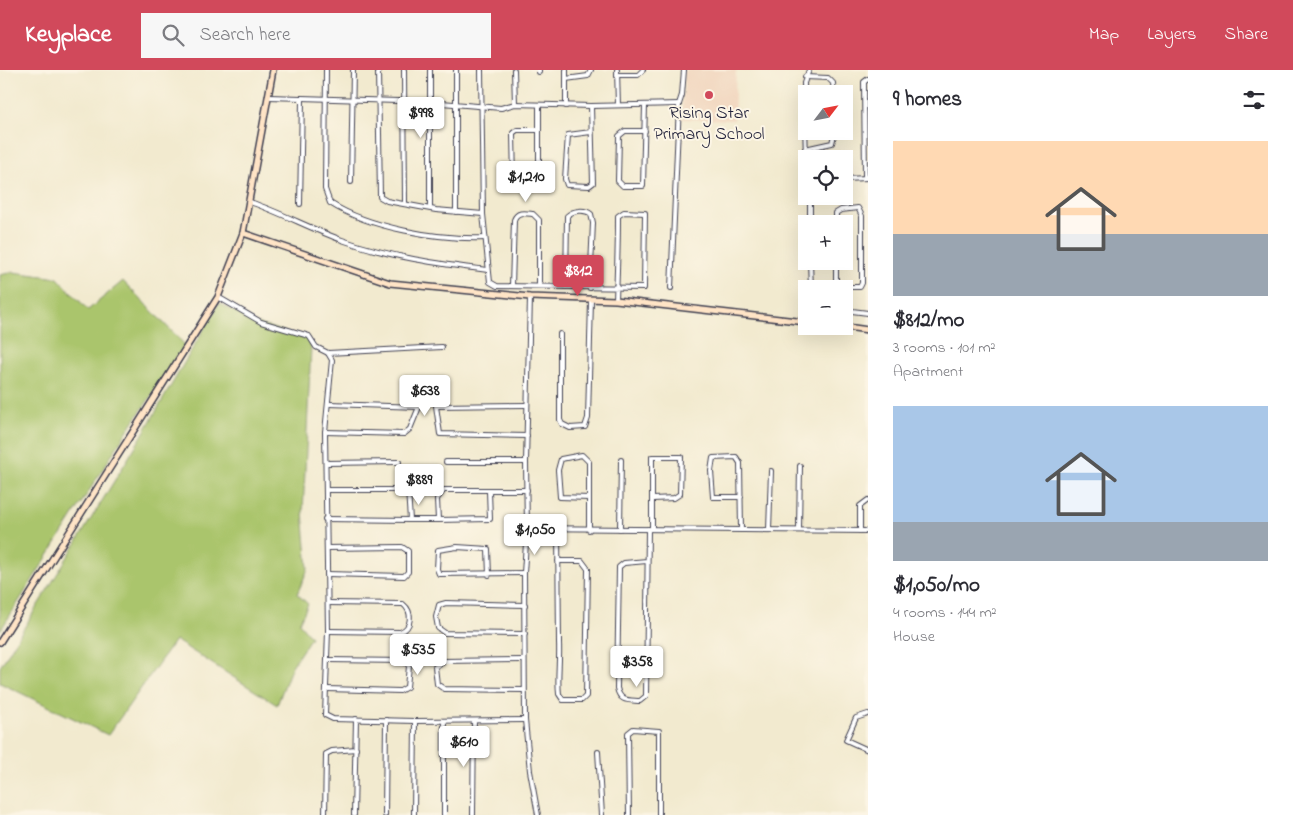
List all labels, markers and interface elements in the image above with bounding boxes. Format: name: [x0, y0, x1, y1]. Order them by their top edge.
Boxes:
search box: [141, 13, 491, 58]
text: Keyplace: [25, 18, 111, 53]
icon: search: [159, 21, 187, 49]
text: Search here: [199, 22, 291, 49]
text: Map: [1089, 22, 1119, 48]
text: Layers: [1147, 22, 1197, 48]
text: Share: [1225, 22, 1268, 48]
north arrow: [798, 85, 852, 140]
map controls: [798, 85, 853, 335]
text: 9 homes: [893, 85, 962, 115]
icon: filters: [1240, 86, 1268, 114]
marker: Rising Star Primary School: [703, 89, 715, 101]
pin: $998: [391, 97, 451, 139]
text: $998: [408, 101, 434, 125]
place label: Rising Star Primary School: [653, 101, 765, 148]
button: locate: [798, 150, 853, 205]
pin: $1,210: [485, 160, 567, 203]
text: $1,210: [507, 165, 545, 189]
icon: home: [1036, 174, 1126, 264]
button: +: [798, 215, 853, 270]
pin: $812: [548, 254, 608, 297]
text: $812: [564, 259, 592, 283]
button: −: [798, 280, 853, 335]
text: $812/mo: [893, 306, 964, 336]
text: 3 rooms · 101 m²: [893, 336, 995, 360]
text: Apartment: [893, 360, 963, 384]
pin: $638: [395, 374, 455, 417]
text: $638: [410, 379, 440, 403]
icon: home: [1036, 439, 1126, 529]
pin: $889: [389, 464, 449, 506]
text: $889: [406, 468, 432, 492]
pin: $1,050: [494, 514, 576, 556]
text: $1,050: [515, 518, 555, 542]
text: $1,050/mo: [893, 571, 980, 601]
text: 4 rooms · 144 m²: [893, 601, 997, 625]
text: House: [893, 625, 935, 649]
pin: $535: [388, 634, 448, 676]
text: $535: [401, 638, 435, 662]
pin: $358: [607, 646, 667, 688]
text: $358: [621, 650, 653, 674]
pin: $610: [434, 726, 494, 768]
text: $610: [450, 730, 478, 754]

